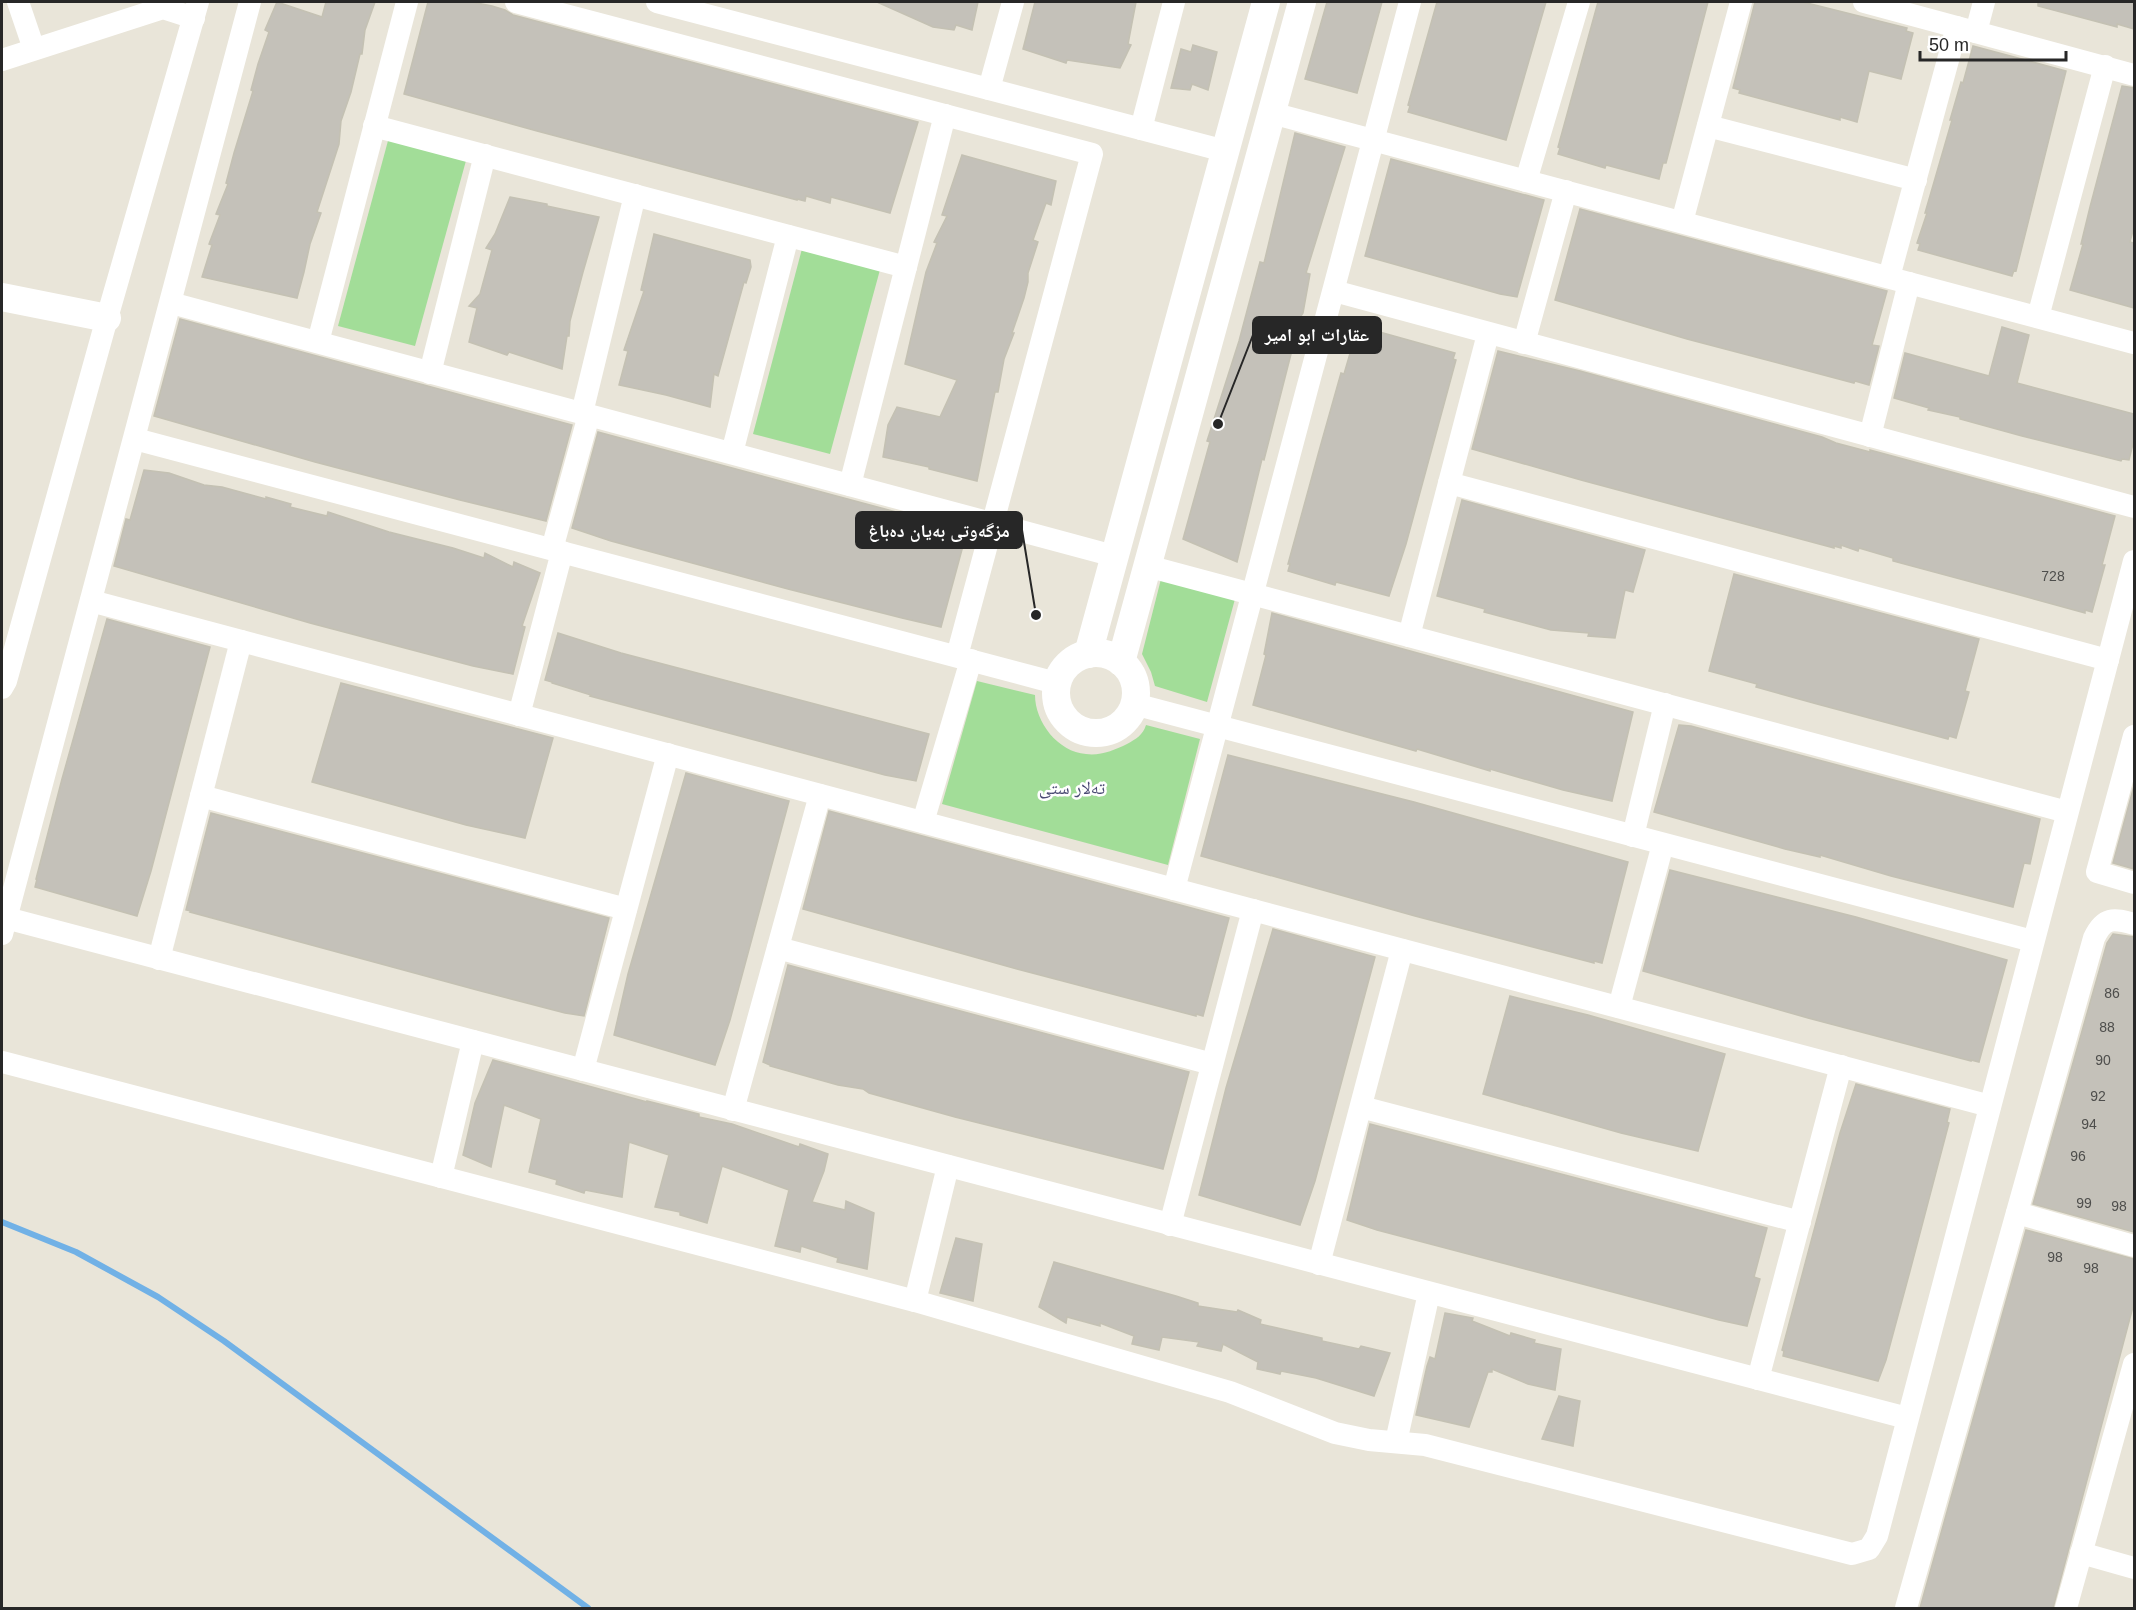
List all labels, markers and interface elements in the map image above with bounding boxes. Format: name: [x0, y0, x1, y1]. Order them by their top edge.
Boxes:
scale bar: [1920, 24, 2066, 62]
text: 50 m: [1929, 35, 1969, 55]
callout: عقارات ابو امير: [1253, 317, 1381, 353]
text: عقارات ابو امير: [1264, 325, 1369, 346]
callout: مزگەوتی بەیان دەباغ: [856, 512, 1022, 548]
text: مزگەوتی بەیان دەباغ: [868, 521, 1010, 542]
house number: 728: [2041, 568, 2065, 584]
district label: ته‌لار ستی: [1039, 778, 1105, 799]
house number: 86: [2104, 985, 2120, 1001]
house number: 88: [2099, 1019, 2115, 1035]
house number: 90: [2095, 1052, 2111, 1068]
house number: 92: [2090, 1088, 2106, 1104]
house number: 94: [2081, 1116, 2097, 1132]
house number: 96: [2070, 1148, 2086, 1164]
house number: 99: [2076, 1195, 2092, 1211]
house number: 98: [2111, 1198, 2127, 1214]
house number: 98: [2047, 1249, 2063, 1265]
house number: 98: [2083, 1260, 2099, 1276]

